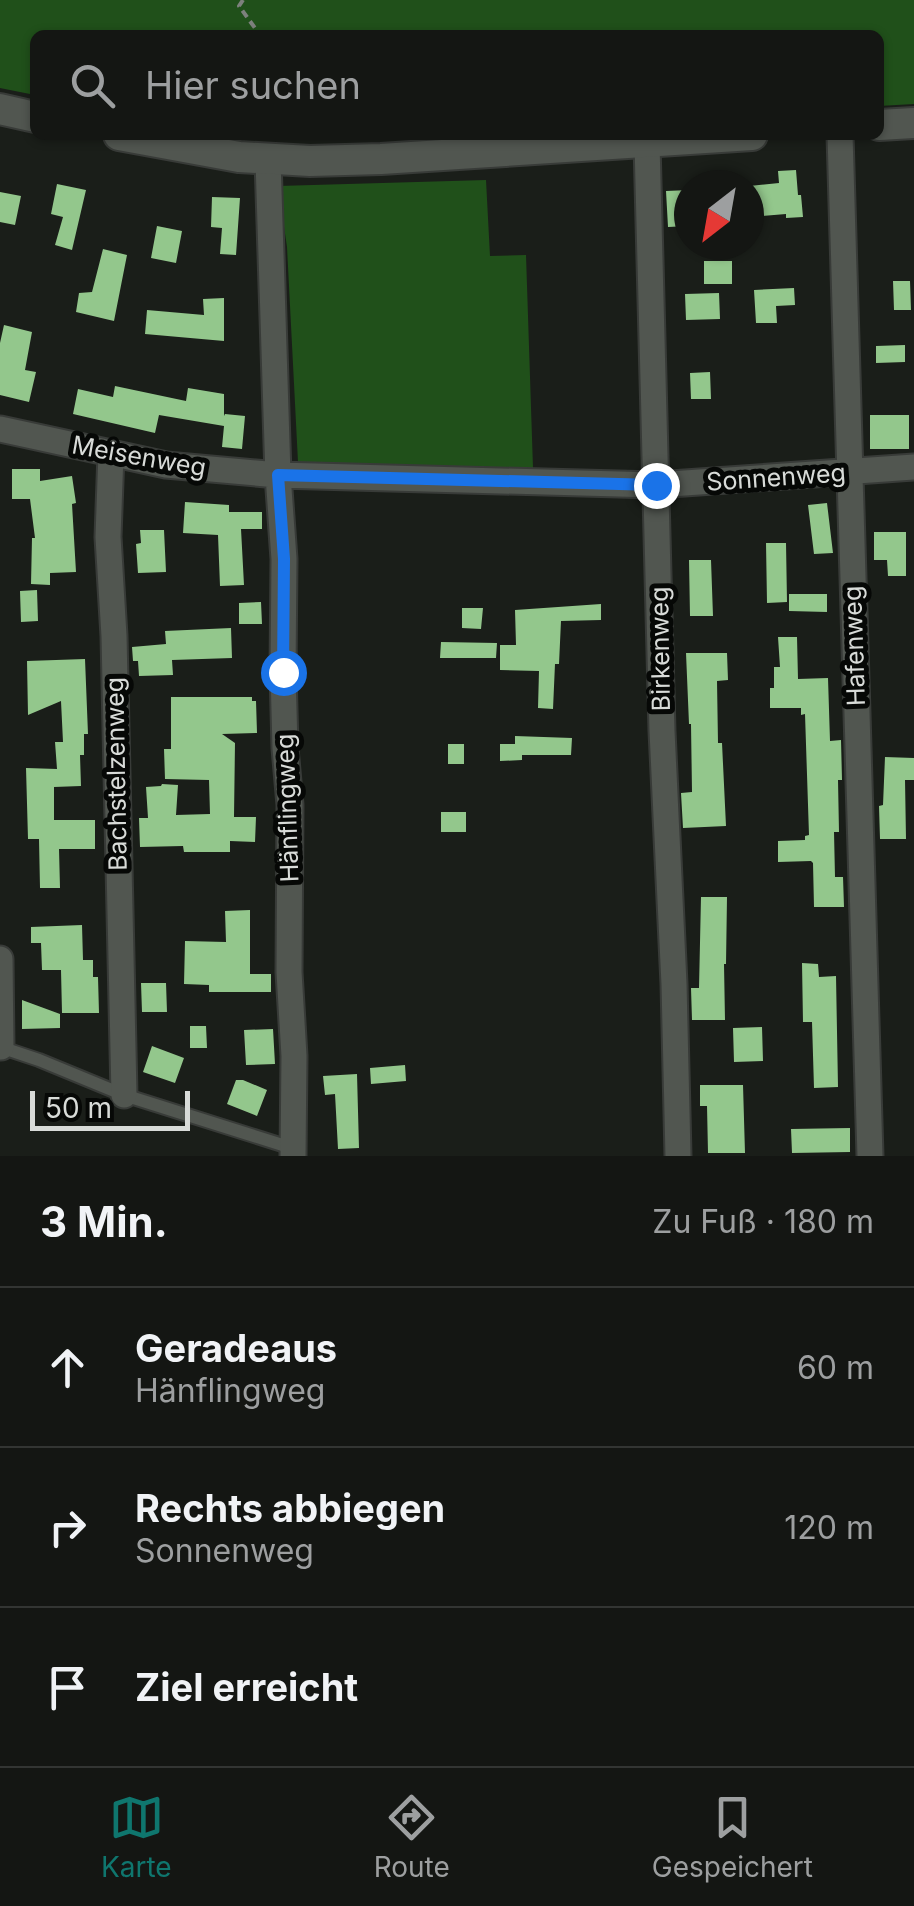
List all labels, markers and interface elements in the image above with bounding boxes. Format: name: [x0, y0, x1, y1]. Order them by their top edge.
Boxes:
search box: [30, 30, 884, 140]
icon: search: [65, 58, 120, 113]
text: Hier suchen: [145, 62, 361, 108]
north arrow: [674, 170, 764, 260]
street label: Meisenweg: [70, 429, 208, 483]
street label: Sonnenweg: [705, 457, 847, 497]
route end: [634, 463, 680, 509]
street label: Hafenweg: [837, 585, 871, 707]
street label: Birkenweg: [644, 586, 676, 712]
route start: [261, 650, 307, 696]
street label: Bachstelzenweg: [99, 677, 133, 871]
street label: Hänflingweg: [269, 733, 305, 883]
scale bar: [30, 1086, 190, 1130]
text: 50 m: [45, 1091, 112, 1125]
text: 3 Min.: [40, 1196, 168, 1247]
text: Zu Fuß · 180 m: [652, 1202, 874, 1241]
text: Geradeaus: [135, 1325, 337, 1371]
icon: ahead: [40, 1340, 95, 1395]
text: 60 m: [797, 1348, 874, 1387]
text: Hänflingweg: [135, 1371, 325, 1410]
text: Rechts abbiegen: [135, 1485, 445, 1531]
icon: right: [40, 1500, 95, 1555]
text: 120 m: [784, 1508, 874, 1547]
text: Sonnenweg: [135, 1531, 314, 1570]
icon: arrive: [40, 1660, 95, 1715]
text: Ziel erreicht: [135, 1664, 358, 1710]
tab: Karte: [101, 1790, 172, 1884]
tab: Route: [374, 1790, 450, 1884]
tab: Gespeichert: [652, 1790, 813, 1884]

